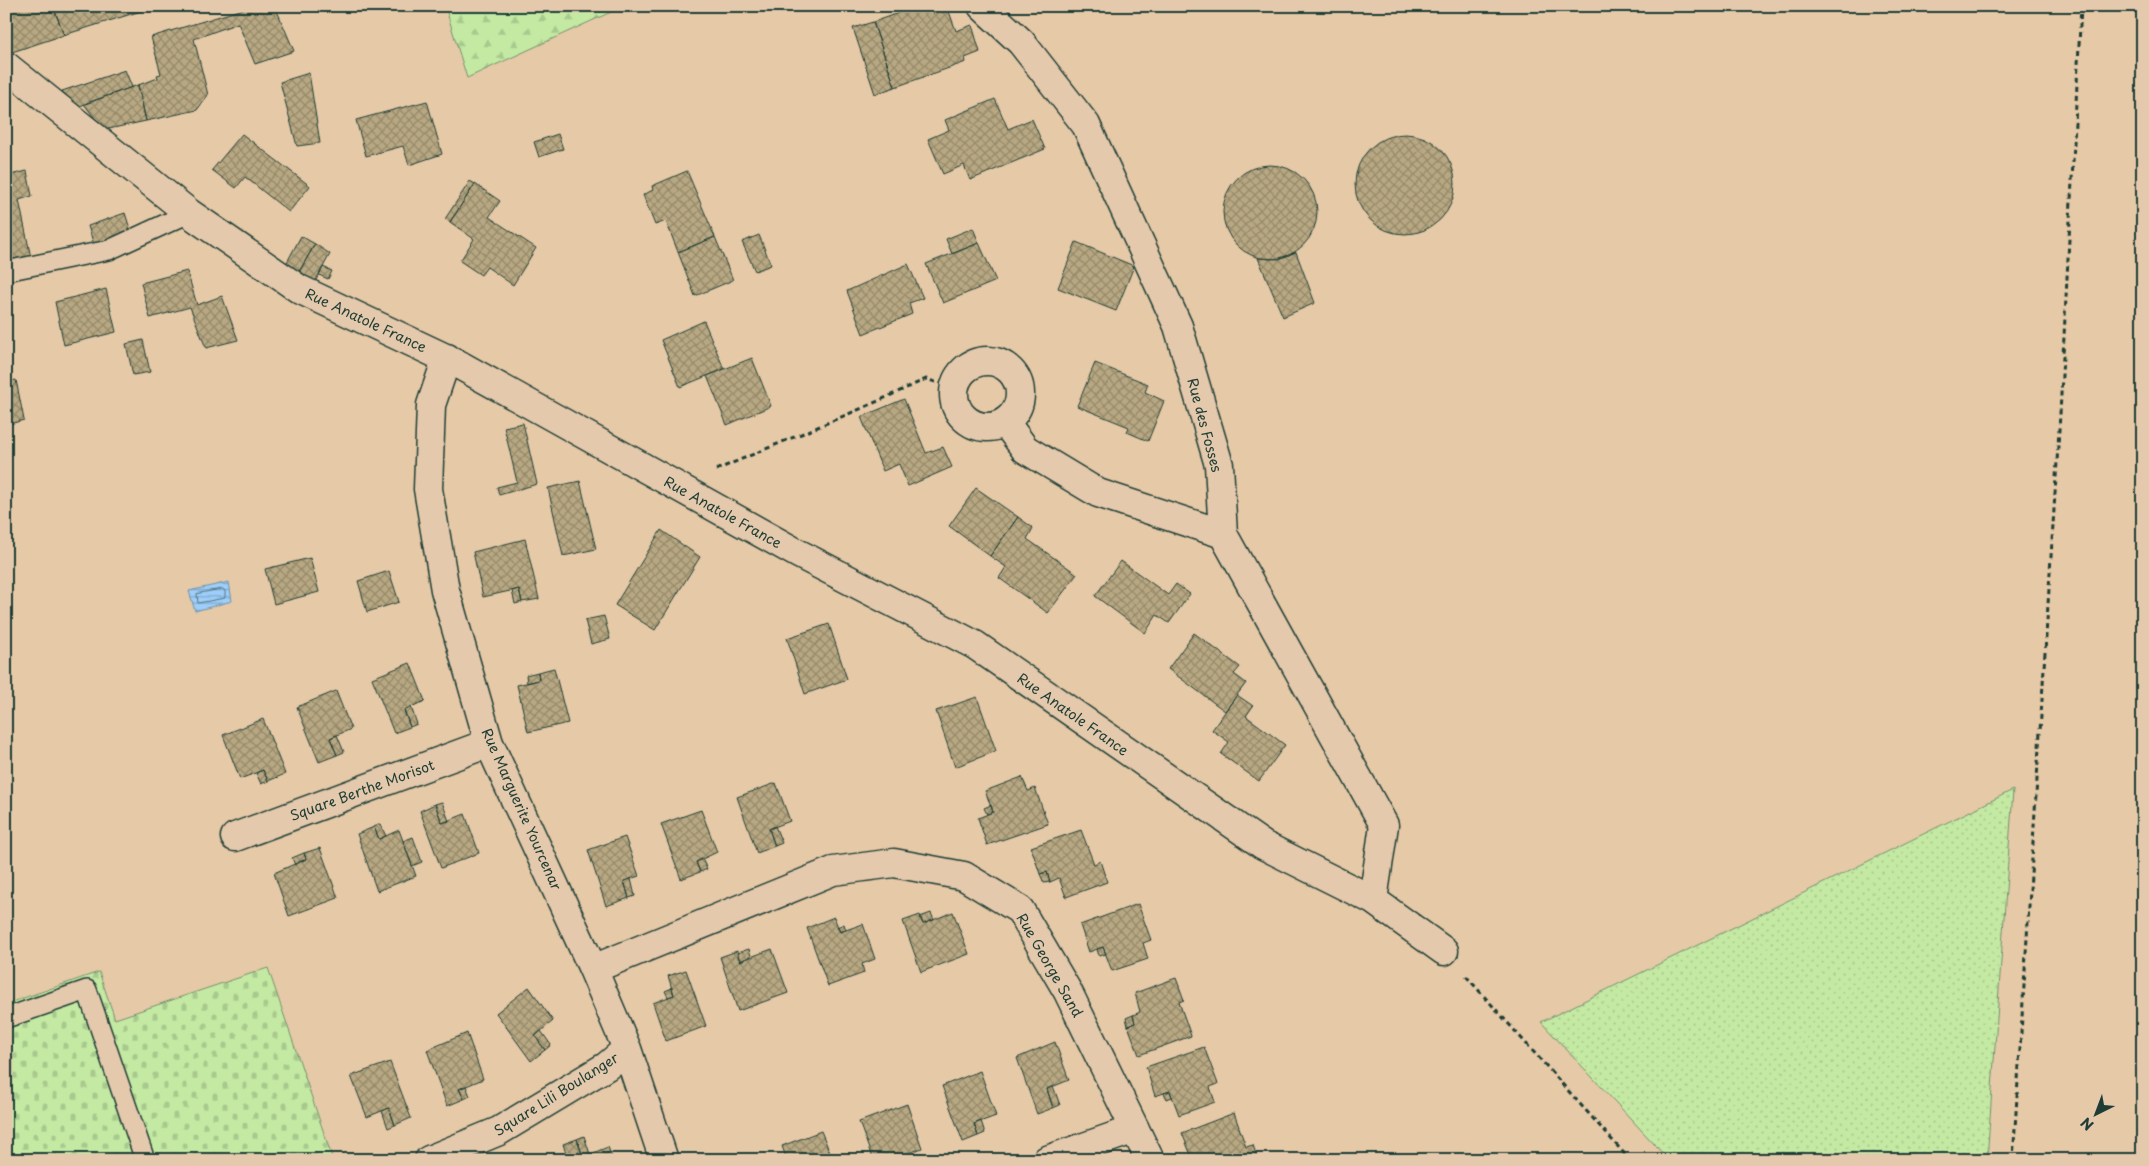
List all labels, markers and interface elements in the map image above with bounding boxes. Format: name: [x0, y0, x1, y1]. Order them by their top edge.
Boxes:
street label: Rue Anatole France: [302, 283, 430, 358]
street label: Rue des Fosses: [1182, 376, 1228, 474]
street label: Rue Anatole France: [660, 471, 786, 553]
street label: Rue Anatole France: [1013, 668, 1133, 761]
street label: Rue Marguerite Yourcenar: [477, 725, 567, 894]
street label: Square Berthe Morisot: [287, 754, 437, 826]
street label: Rue George Sand: [1012, 909, 1089, 1021]
street label: Square Lili Boulanger: [489, 1047, 623, 1141]
north arrow: [2072, 1088, 2122, 1138]
text: N: [2076, 1113, 2098, 1136]

